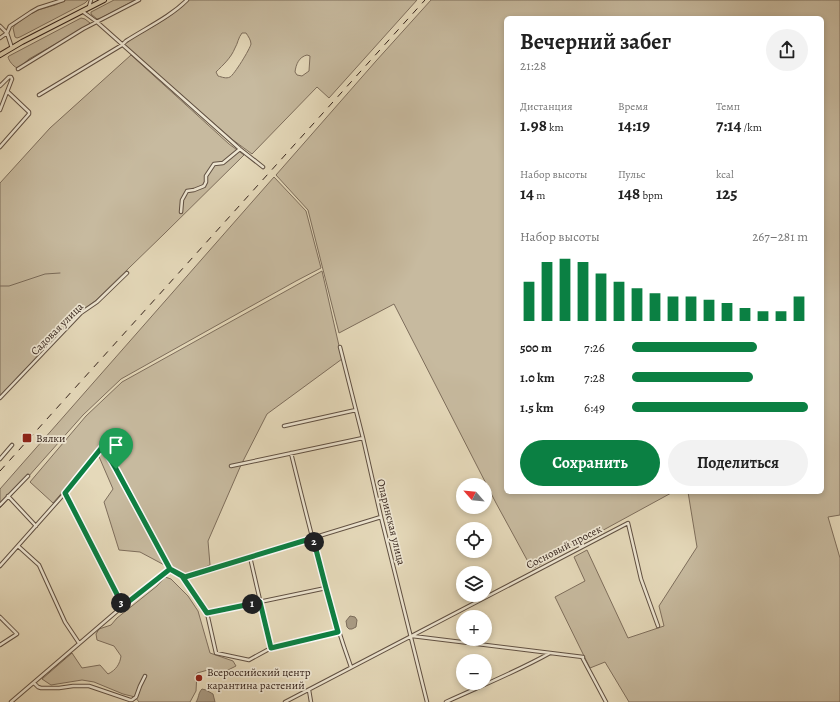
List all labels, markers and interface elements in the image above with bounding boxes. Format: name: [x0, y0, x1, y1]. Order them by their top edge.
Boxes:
text: Вечерний забег: [520, 27, 671, 57]
button: share: [766, 29, 808, 71]
text: 21:28: [520, 57, 546, 74]
text: Дистанция: [520, 99, 572, 114]
text: Время: [618, 99, 648, 114]
text: Темп: [716, 99, 740, 114]
text: 1.98: [520, 114, 547, 137]
text: 14:19: [618, 114, 650, 137]
text: 7:14: [716, 114, 741, 137]
text: km: [547, 120, 564, 135]
text: /km: [741, 120, 762, 135]
text: Набор высоты: [520, 167, 587, 182]
text: Пульс: [618, 167, 646, 182]
text: kcal: [716, 167, 734, 182]
text: 14: [520, 182, 534, 205]
text: 148: [618, 182, 640, 205]
text: 125: [716, 182, 738, 205]
text: m: [534, 188, 545, 203]
text: bpm: [640, 188, 663, 203]
text: Набор высоты: [520, 228, 600, 245]
text: 267–281 m: [752, 228, 808, 245]
street label: Садовая улица: [27, 299, 87, 359]
text: 500 m: [520, 339, 552, 356]
text: 7:26: [584, 339, 605, 356]
text: 1.0 km: [520, 369, 555, 386]
text: 7:28: [584, 369, 605, 386]
text: 1.5 km: [520, 399, 554, 416]
text: 6:49: [584, 399, 605, 416]
pin: [99, 428, 133, 469]
place label: Вялки: [36, 431, 66, 446]
marker: Вялки: [21, 432, 33, 444]
icon: arrive: [105, 434, 127, 456]
button: Сохранить: [520, 440, 660, 486]
button: Поделиться: [668, 440, 808, 486]
street label: Опаринская улица: [373, 477, 409, 568]
north arrow: [456, 478, 492, 514]
map controls: [456, 478, 492, 690]
street label: Сосновый просек: [524, 521, 605, 573]
button: locate: [456, 522, 492, 558]
pin: 2: [304, 532, 324, 552]
text: 2: [311, 534, 317, 549]
button: layers: [456, 566, 492, 602]
pin: 3: [111, 593, 131, 613]
pin: 1: [242, 594, 262, 614]
text: 3: [119, 595, 123, 610]
text: 1: [250, 596, 254, 611]
button: +: [456, 610, 492, 646]
button: −: [456, 654, 492, 690]
place label: Всероссийский центр карантина растений: [207, 665, 311, 693]
marker: Всероссийский центр карантина растений: [194, 673, 204, 683]

